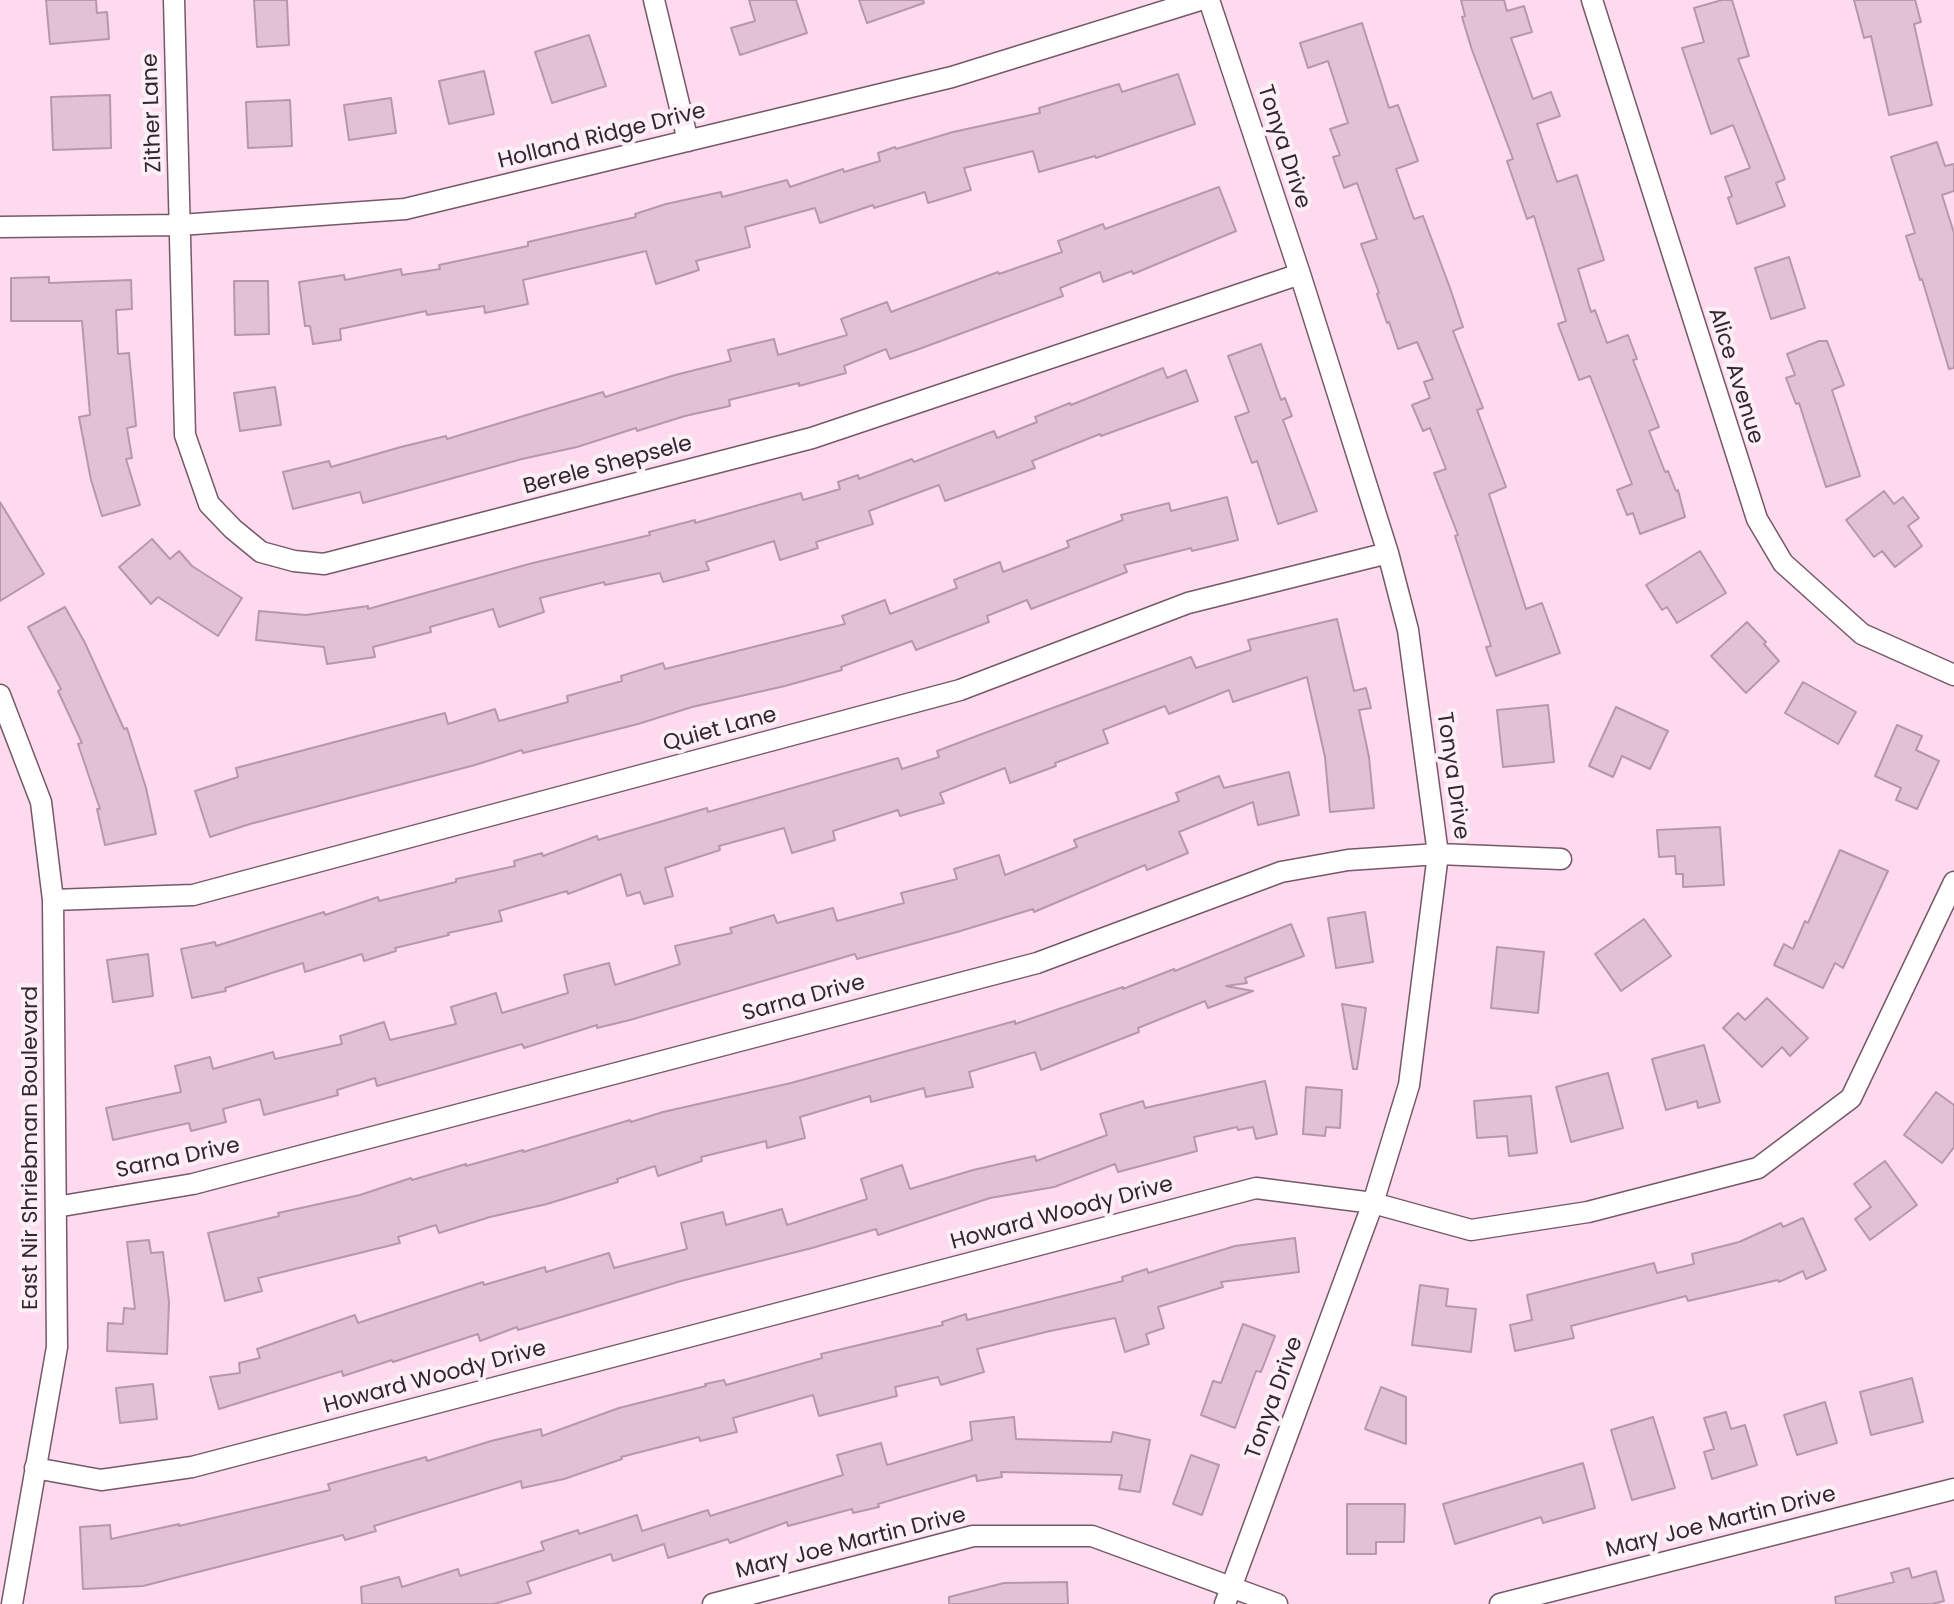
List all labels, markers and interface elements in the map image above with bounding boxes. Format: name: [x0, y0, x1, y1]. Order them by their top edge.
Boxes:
street label: Zither Lane: [138, 53, 168, 173]
street label: Tonya Drive: [1251, 82, 1315, 212]
street label: Holland Ridge Drive: [495, 98, 709, 176]
street label: Alice Avenue: [1702, 305, 1768, 447]
street label: Berele Shepsele: [521, 431, 695, 501]
street label: Quiet Lane: [660, 702, 780, 758]
street label: Tonya Drive: [1430, 711, 1474, 841]
street label: Sarna Drive: [740, 970, 868, 1028]
street label: East Nir Shriebman Boulevard: [18, 986, 44, 1310]
street label: Sarna Drive: [114, 1133, 242, 1185]
street label: Howard Woody Drive: [948, 1172, 1176, 1256]
street label: Tonya Drive: [1241, 1333, 1309, 1463]
street label: Howard Woody Drive: [321, 1336, 549, 1420]
street label: Mary Joe Martin Drive: [1603, 1482, 1839, 1564]
street label: Mary Joe Martin Drive: [733, 1503, 969, 1585]

